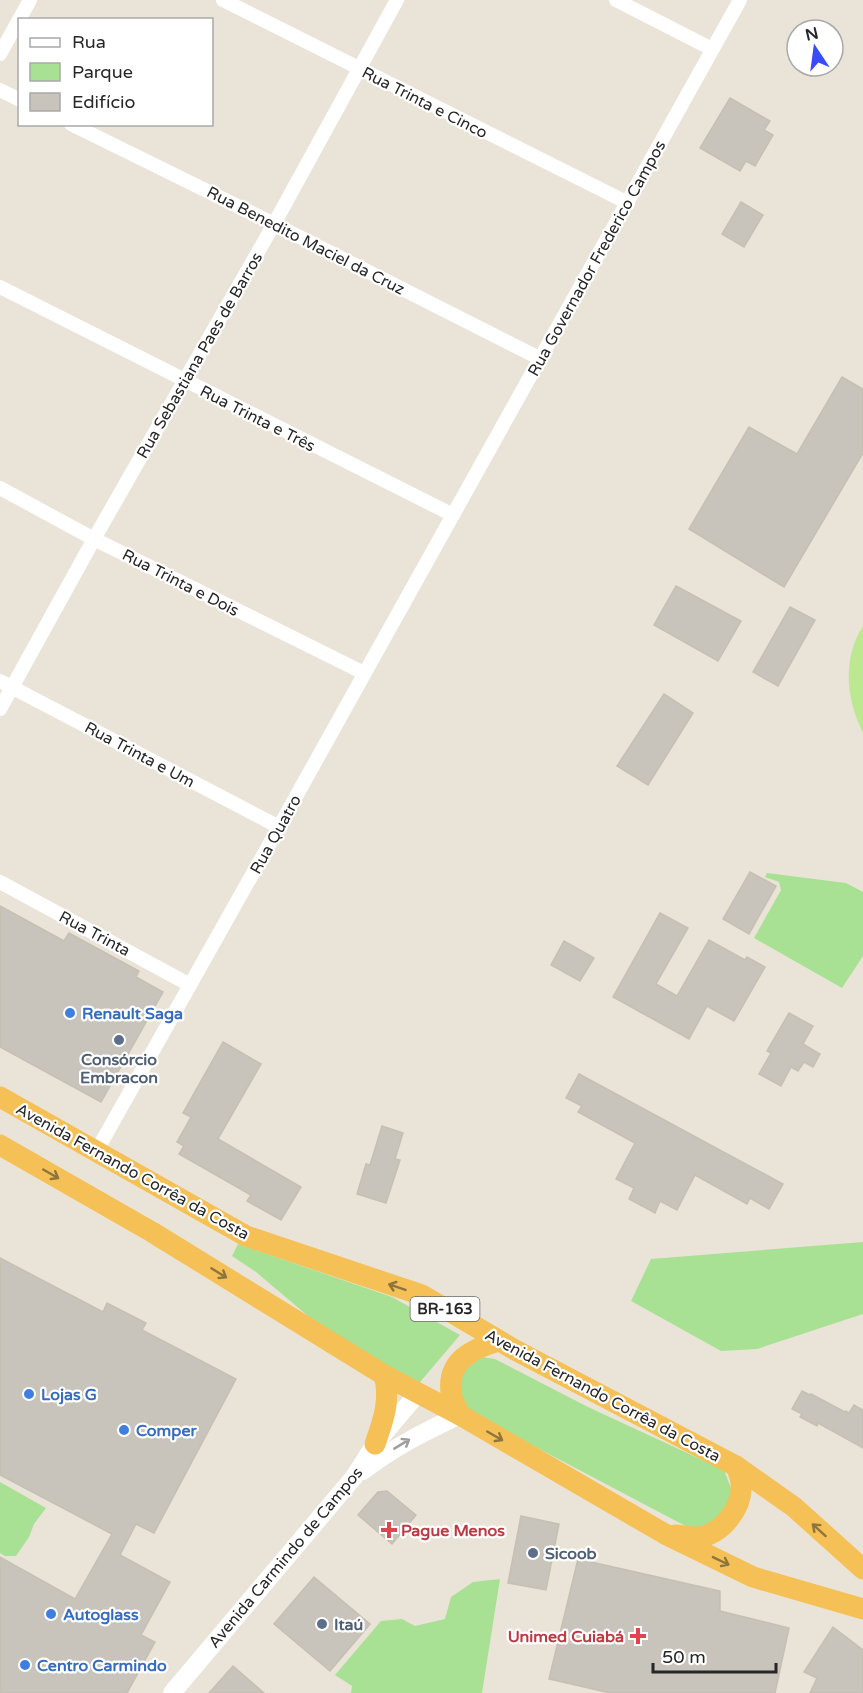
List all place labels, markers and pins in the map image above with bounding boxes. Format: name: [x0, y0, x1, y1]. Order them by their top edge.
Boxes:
place label: Renault Saga: [82, 1004, 183, 1024]
marker: Renault Saga: [63, 1006, 77, 1020]
marker: Consórcio Embracon: [112, 1033, 126, 1047]
place label: Consórcio Embracon: [80, 1050, 158, 1088]
place label: Lojas G: [41, 1385, 97, 1405]
marker: Lojas G: [22, 1387, 36, 1401]
place label: Comper: [136, 1421, 197, 1441]
marker: Comper: [117, 1423, 131, 1437]
place label: Pague Menos: [401, 1521, 505, 1541]
marker: Pague Menos: [382, 1523, 396, 1537]
place label: Sicoob: [545, 1544, 597, 1564]
marker: Sicoob: [526, 1546, 540, 1560]
place label: Autoglass: [63, 1605, 139, 1625]
marker: Autoglass: [44, 1607, 58, 1621]
place label: Itaú: [334, 1615, 363, 1635]
marker: Itaú: [315, 1617, 329, 1631]
place label: Unimed Cuiabá: [508, 1627, 624, 1647]
marker: Unimed Cuiabá: [629, 1627, 647, 1645]
place label: Centro Carmindo: [37, 1656, 167, 1676]
marker: Centro Carmindo: [18, 1658, 32, 1672]

